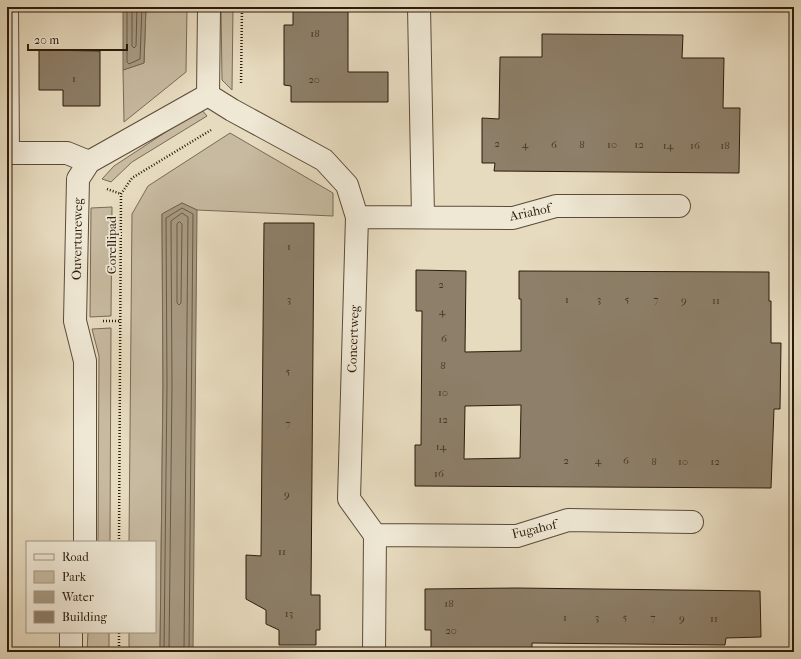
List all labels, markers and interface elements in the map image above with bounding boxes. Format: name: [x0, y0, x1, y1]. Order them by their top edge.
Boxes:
scale bar: [28, 26, 127, 52]
house number: 18: [310, 27, 320, 40]
text: 20 m: [34, 33, 59, 47]
house number: 1: [72, 72, 76, 85]
house number: 20: [308, 73, 320, 86]
house number: 2: [494, 137, 500, 150]
house number: 4: [522, 138, 529, 151]
house number: 6: [551, 138, 557, 151]
house number: 8: [579, 138, 585, 151]
house number: 10: [607, 138, 617, 151]
house number: 12: [634, 138, 644, 151]
house number: 14: [663, 139, 674, 152]
house number: 16: [690, 139, 700, 152]
house number: 18: [720, 139, 730, 152]
street label: Ouvertureweg: [69, 197, 85, 280]
street label: Ariahof: [507, 200, 555, 224]
street label: Corellipad: [104, 215, 119, 274]
house number: 1: [287, 240, 291, 253]
house number: 2: [438, 278, 444, 291]
house number: 3: [287, 293, 291, 306]
house number: 1: [565, 293, 569, 306]
house number: 3: [597, 293, 601, 306]
house number: 5: [625, 293, 630, 306]
house number: 7: [653, 293, 659, 306]
house number: 9: [681, 294, 687, 307]
house number: 11: [712, 294, 720, 307]
street label: Concertweg: [344, 304, 362, 373]
house number: 4: [439, 305, 446, 318]
house number: 6: [441, 332, 447, 345]
house number: 8: [440, 359, 446, 372]
house number: 5: [286, 365, 291, 378]
house number: 10: [438, 386, 448, 399]
house number: 12: [438, 413, 448, 426]
house number: 7: [285, 417, 291, 430]
house number: 14: [436, 440, 447, 453]
house number: 2: [563, 454, 569, 467]
house number: 4: [595, 454, 602, 467]
house number: 6: [623, 454, 629, 467]
house number: 8: [651, 455, 657, 468]
house number: 10: [678, 455, 688, 468]
house number: 12: [710, 455, 720, 468]
house number: 16: [434, 467, 444, 480]
house number: 9: [284, 488, 290, 501]
street label: Fugahof: [510, 516, 560, 541]
legend: [26, 541, 156, 633]
house number: 11: [278, 545, 286, 558]
text: Road: [62, 550, 89, 564]
text: Park: [62, 570, 87, 584]
text: Water: [61, 590, 95, 604]
house number: 18: [444, 597, 454, 610]
house number: 13: [285, 607, 293, 620]
text: Building: [62, 610, 107, 624]
house number: 1: [563, 611, 567, 624]
house number: 3: [595, 611, 599, 624]
house number: 5: [623, 611, 628, 624]
house number: 7: [650, 611, 656, 624]
house number: 9: [679, 612, 685, 625]
house number: 11: [710, 612, 718, 625]
house number: 20: [445, 624, 457, 637]

